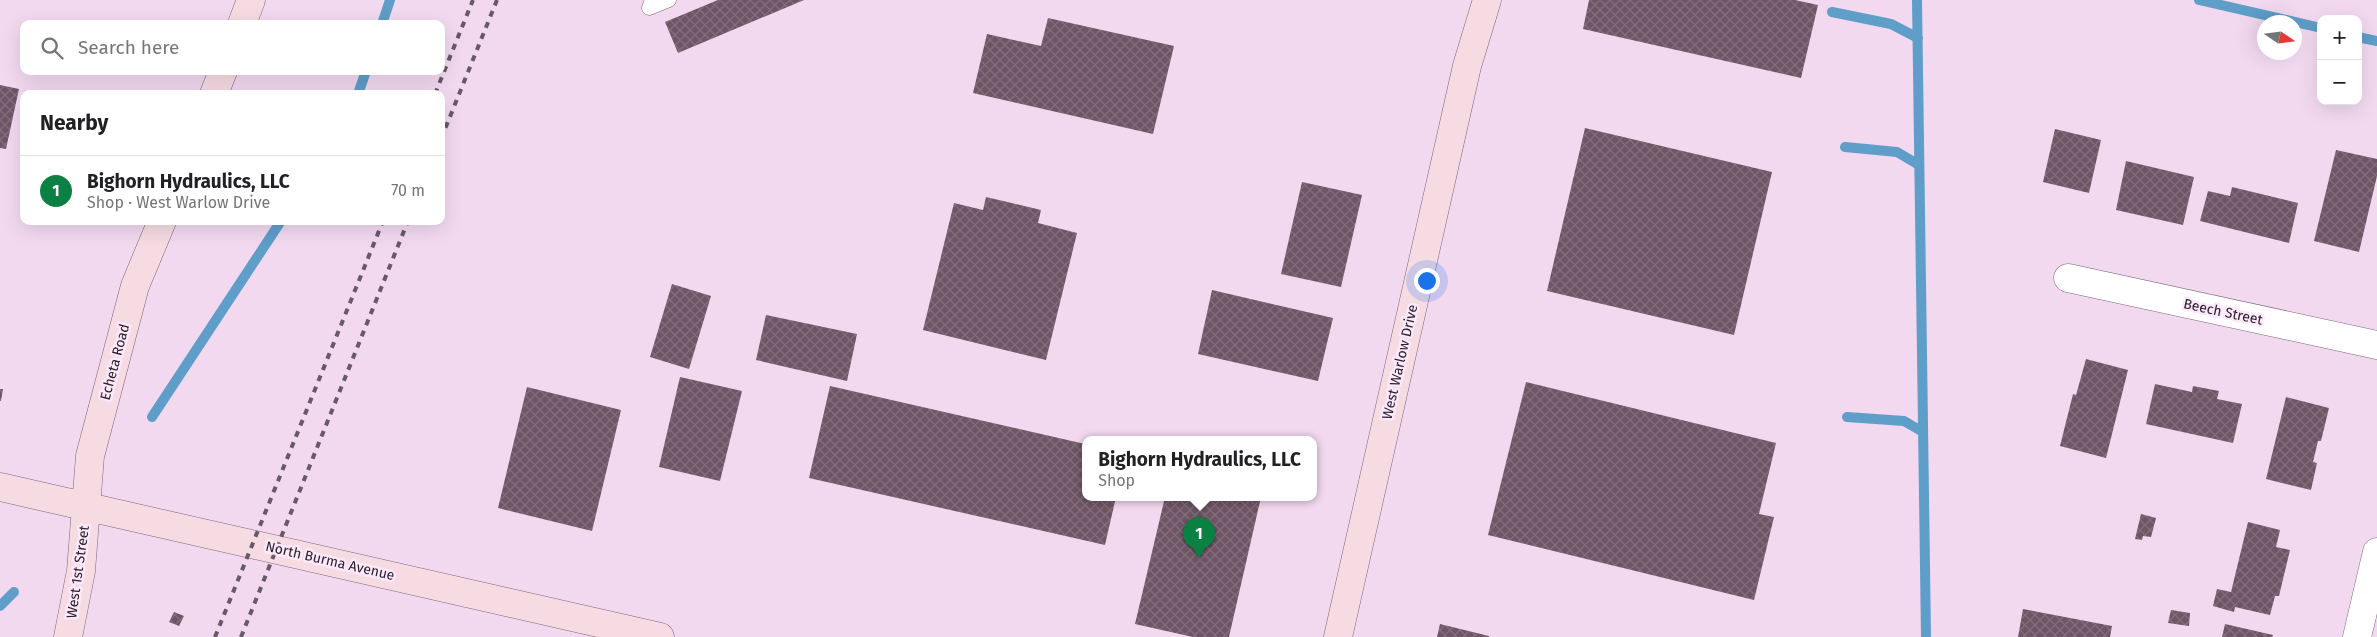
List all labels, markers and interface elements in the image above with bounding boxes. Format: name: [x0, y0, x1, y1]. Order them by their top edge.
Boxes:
north arrow: [2257, 15, 2302, 60]
map controls: [2317, 15, 2362, 105]
button: +: [2317, 15, 2362, 60]
search box: [20, 20, 445, 75]
icon: search: [38, 34, 66, 62]
text: Search here: [78, 36, 179, 59]
button: −: [2317, 60, 2362, 105]
text: Nearby: [40, 110, 108, 136]
text: Bighorn Hydraulics, LLC: [87, 170, 290, 193]
text: 1: [52, 181, 60, 200]
text: 70 m: [391, 181, 425, 200]
text: Shop · West Warlow Drive: [87, 193, 270, 212]
your location: [1414, 268, 1440, 294]
street label: Beech Street: [2182, 295, 2265, 329]
street label: West Warlow Drive: [1379, 303, 1421, 421]
street label: Echeta Road: [97, 322, 133, 402]
popup: [1082, 436, 1317, 501]
text: Bighorn Hydraulics, LLC: [1098, 448, 1301, 471]
text: Shop: [1098, 471, 1135, 490]
pin: 1: [1183, 517, 1215, 558]
street label: West 1st Street: [63, 523, 93, 620]
street label: North Burma Avenue: [264, 538, 396, 584]

